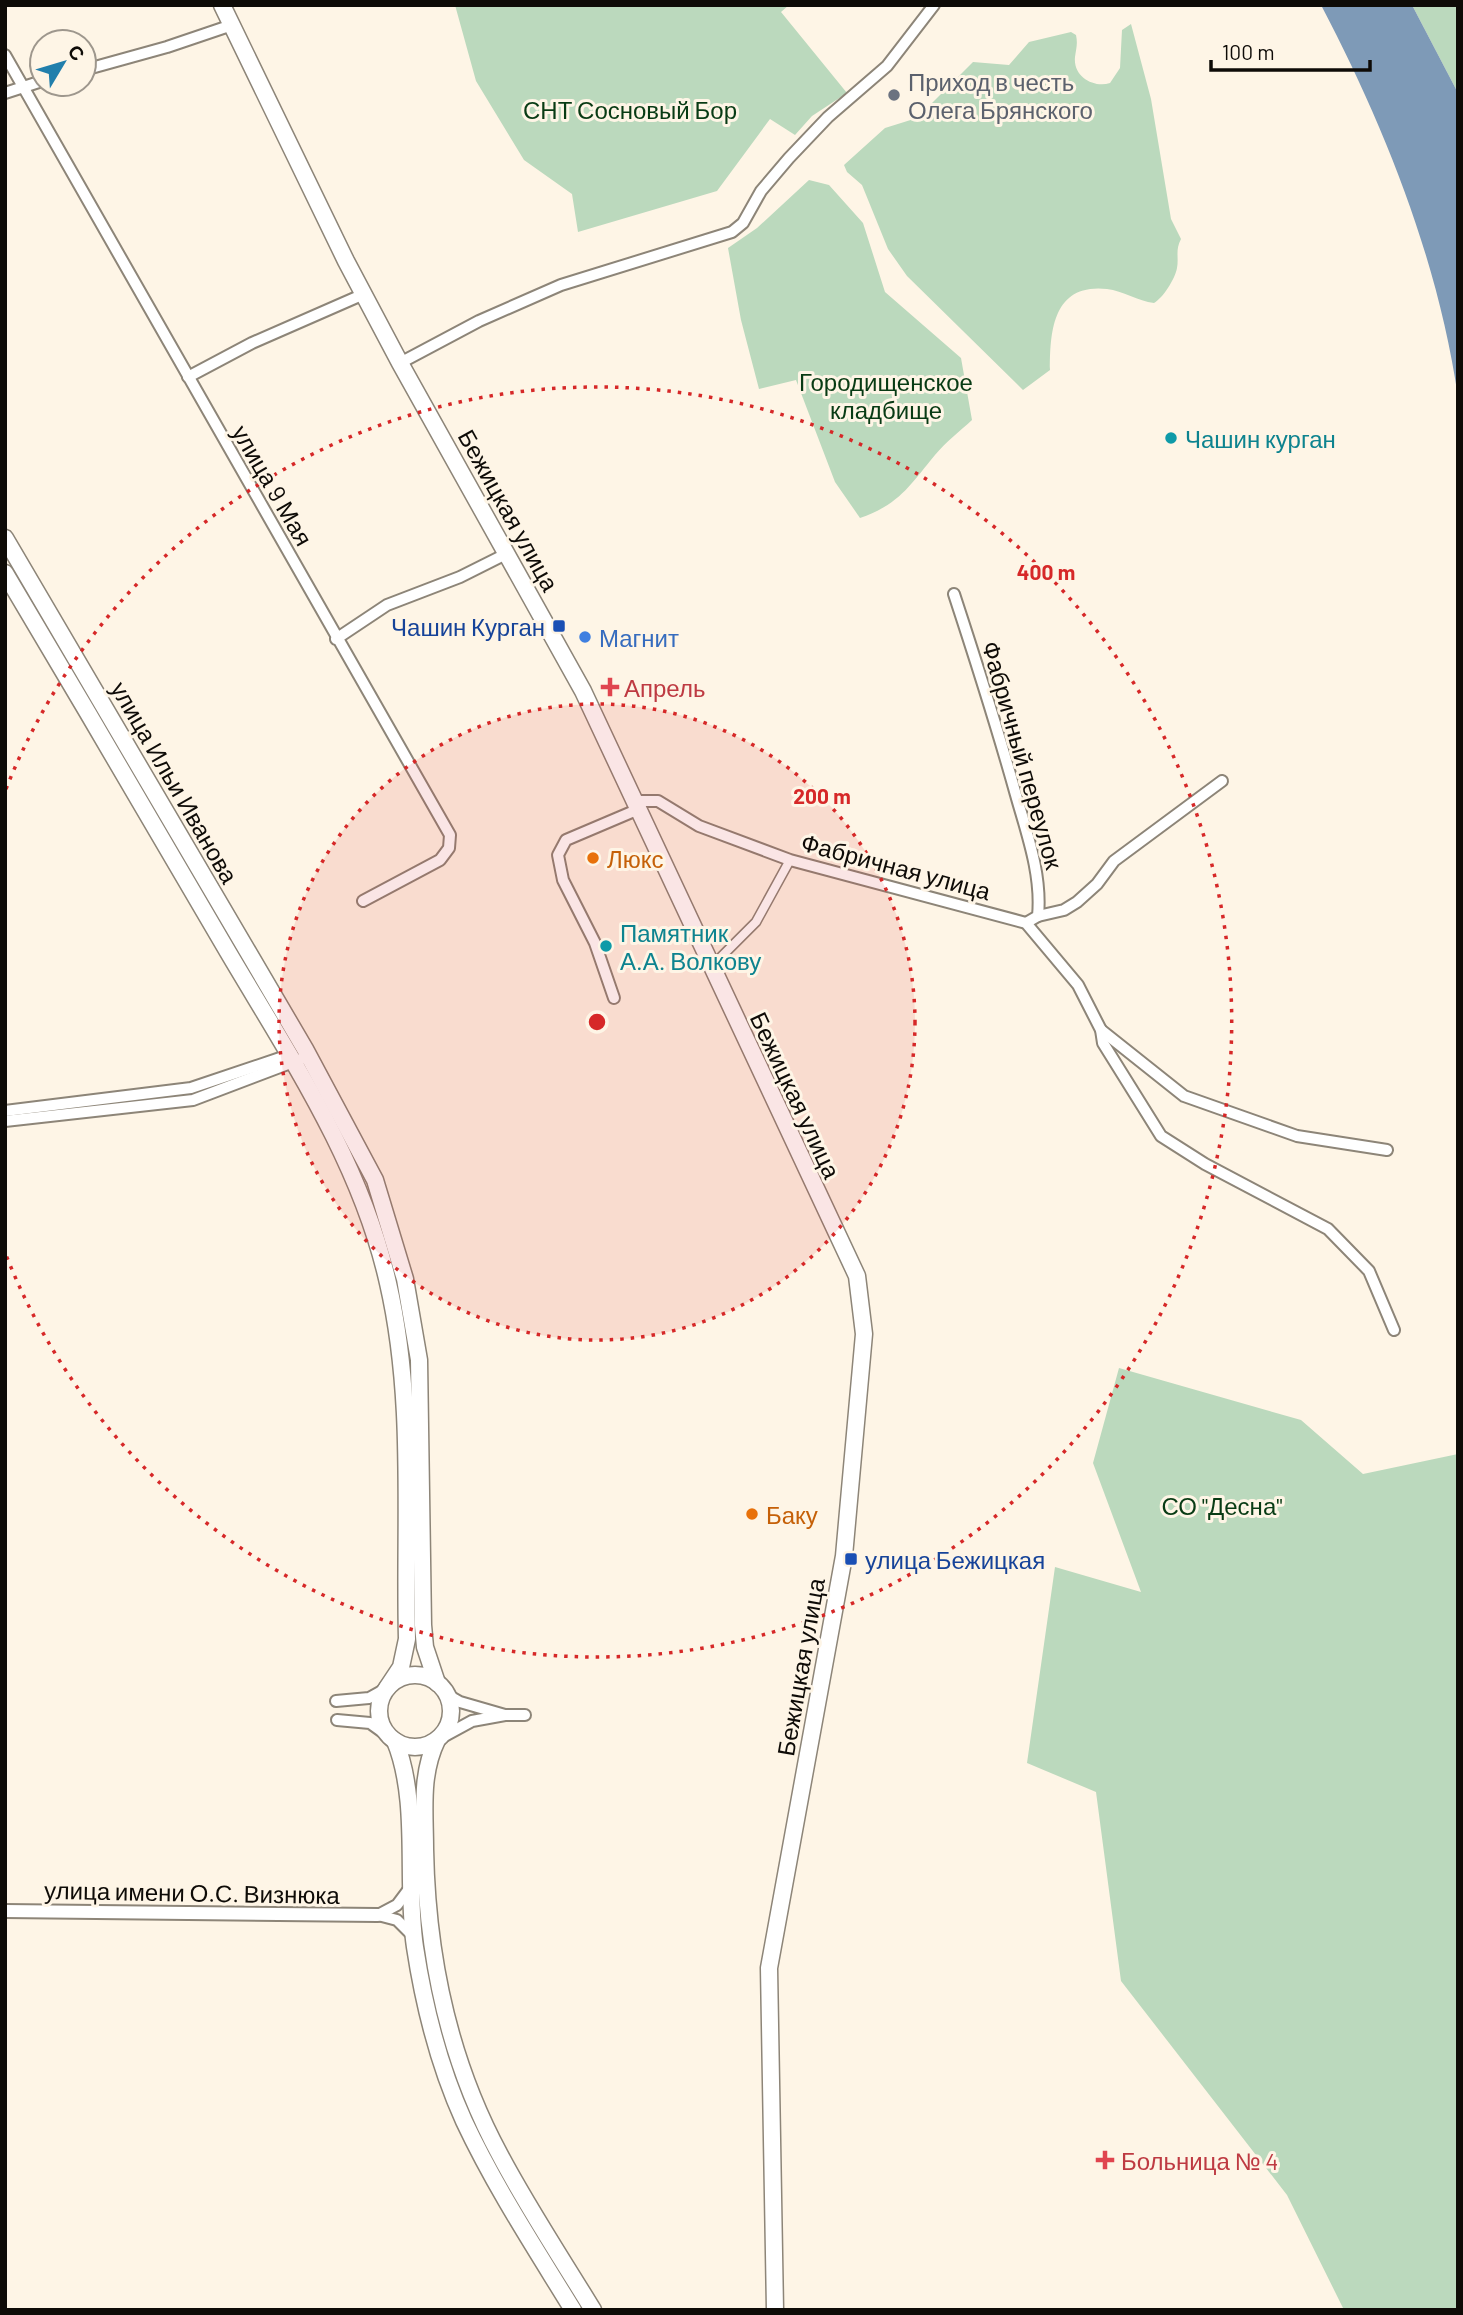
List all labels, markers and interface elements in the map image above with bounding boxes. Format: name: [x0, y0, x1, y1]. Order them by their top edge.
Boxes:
north arrow: [28, 28, 98, 98]
scale bar: [1211, 28, 1370, 72]
text: 100 m: [1222, 39, 1275, 64]
text: С: [64, 40, 90, 65]
place label: Приход в честь Олега Брянского: [908, 67, 1093, 124]
marker: Приход в честь Олега Брянского: [886, 87, 902, 103]
park label: СНТ Сосновый Бор: [523, 95, 737, 124]
park label: Городищенское кладбище: [799, 367, 973, 424]
street label: улица 9 Мая: [227, 419, 319, 551]
street label: Бежицкая улица: [453, 424, 566, 596]
place label: Чашин курган: [1185, 424, 1336, 453]
marker: Чашин курган: [1163, 430, 1179, 446]
text: 400 m: [1017, 559, 1075, 584]
place label: Чашин Курган: [391, 612, 545, 641]
marker: Чашин Курган: [551, 618, 567, 634]
place label: Магнит: [599, 623, 679, 652]
marker: Магнит: [577, 629, 593, 645]
street label: Фабричный переулок: [977, 638, 1070, 873]
place label: Апрель: [624, 673, 705, 702]
street label: улица Ильи Иванова: [105, 676, 245, 889]
marker: Апрель: [602, 679, 618, 695]
text: 200 m: [793, 783, 851, 808]
street label: Фабричная улица: [798, 827, 995, 905]
place label: Люкс: [607, 844, 664, 873]
marker: Люкс: [585, 850, 601, 866]
place label: Памятник А.А. Волкову: [620, 918, 761, 975]
marker: Памятник А.А. Волкову: [598, 938, 614, 954]
street label: Бежицкая улица: [745, 1007, 847, 1183]
centre of rings: [585, 1010, 609, 1034]
park label: СО "Десна": [1161, 1491, 1283, 1520]
place label: Баку: [766, 1500, 818, 1529]
marker: Баку: [744, 1506, 760, 1522]
place label: улица Бежицкая: [865, 1545, 1045, 1574]
marker: улица Бежицкая: [843, 1551, 859, 1567]
street label: Бежицкая улица: [770, 1575, 830, 1758]
street label: улица имени О.С. Визнюка: [44, 1875, 341, 1909]
place label: Больница № 4: [1121, 2146, 1278, 2175]
marker: Больница № 4: [1095, 2150, 1115, 2170]

